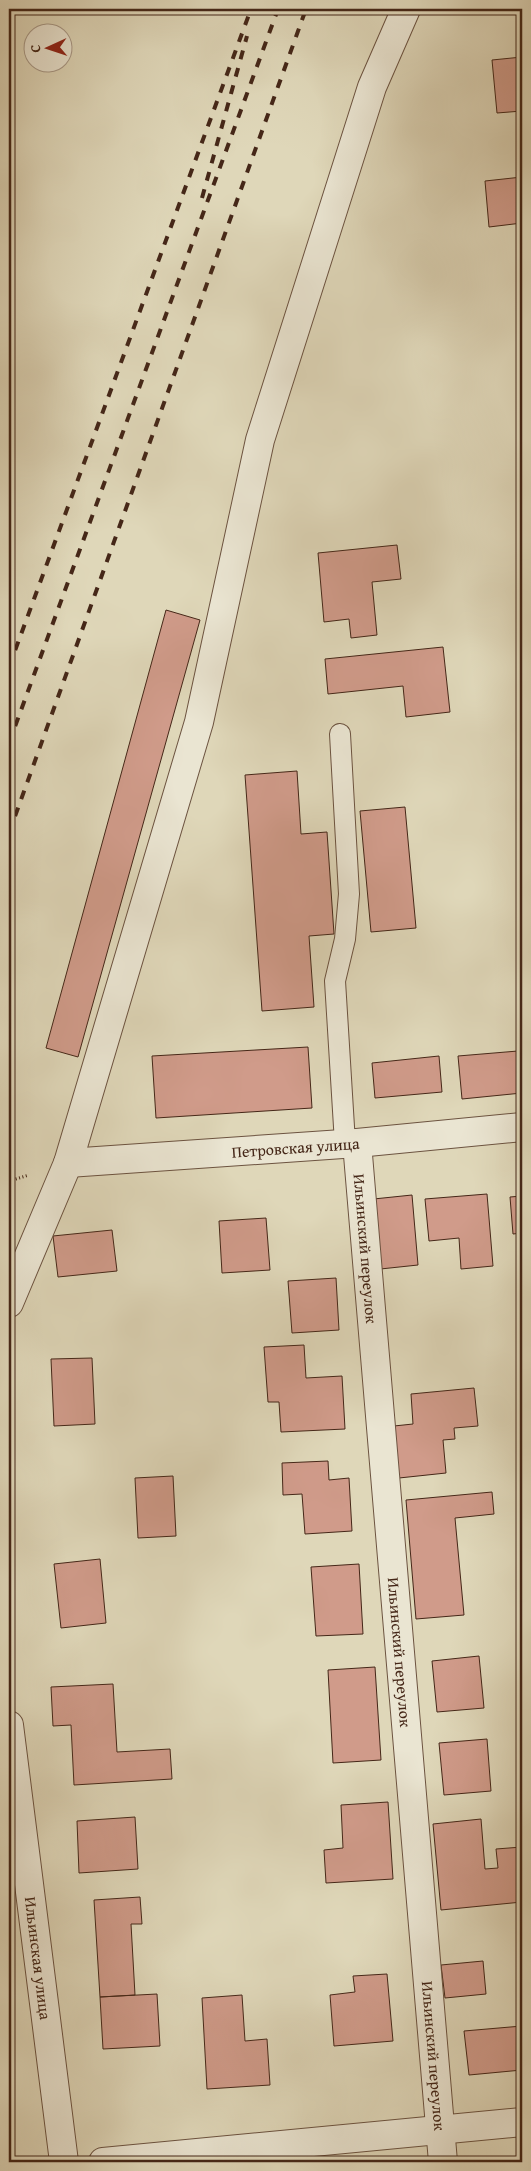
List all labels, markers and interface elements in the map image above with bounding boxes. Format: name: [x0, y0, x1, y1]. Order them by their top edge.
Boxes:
north arrow: [22, 22, 72, 72]
text: С: [25, 44, 45, 53]
street label: Петровская улица: [231, 1131, 361, 1164]
street label: Ильинский переулок: [348, 1173, 384, 1325]
street label: Ильинский переулок: [382, 1576, 418, 1729]
street label: Ильинская улица: [19, 1895, 58, 2021]
street label: Ильинский переулок: [416, 1980, 452, 2132]

